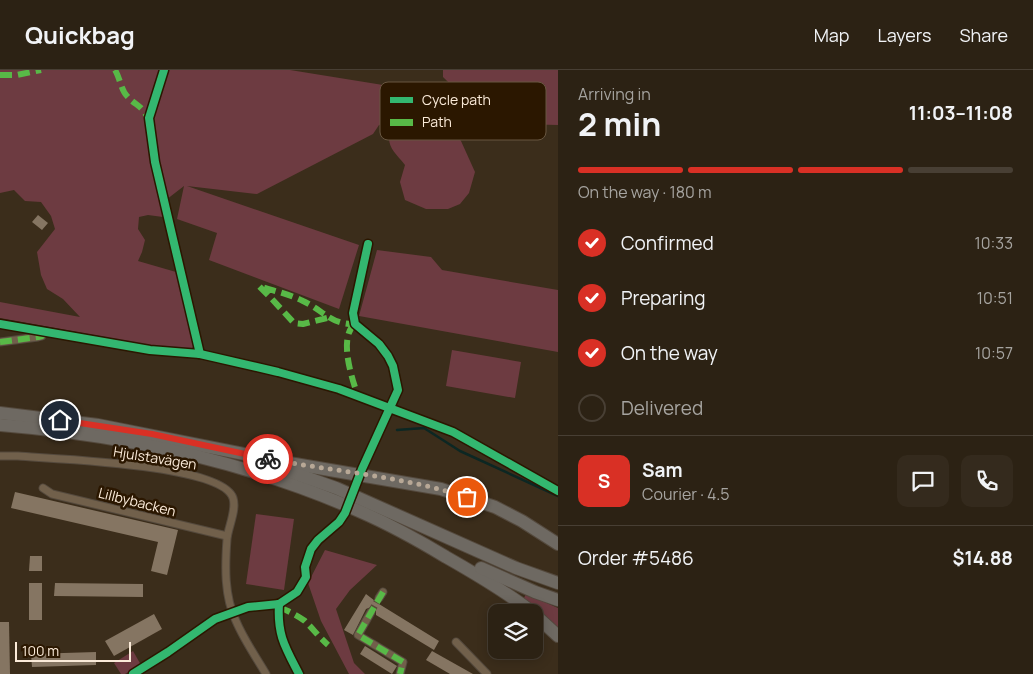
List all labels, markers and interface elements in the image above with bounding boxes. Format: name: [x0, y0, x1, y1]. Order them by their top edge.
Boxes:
text: Quickbag: [25, 18, 135, 51]
text: Map: [814, 23, 849, 47]
text: Layers: [877, 23, 931, 47]
text: Share: [959, 23, 1008, 47]
legend: [380, 82, 546, 140]
text: Arriving in: [578, 83, 651, 105]
text: Cycle path: [422, 90, 491, 109]
text: 11:03–11:08: [909, 100, 1013, 126]
text: 2 min: [578, 102, 661, 146]
text: Path: [422, 112, 452, 131]
text: On the way · 180 m: [578, 181, 711, 203]
icon: check: [578, 229, 606, 257]
text: Confirmed: [621, 230, 714, 256]
text: 10:33: [975, 232, 1013, 254]
icon: check: [578, 284, 606, 312]
text: Preparing: [621, 285, 706, 311]
text: 10:51: [977, 287, 1013, 309]
icon: check: [578, 339, 606, 367]
text: On the way: [621, 340, 718, 366]
text: 10:57: [975, 342, 1013, 364]
text: Delivered: [621, 395, 703, 421]
pin: [39, 399, 81, 441]
icon: home: [46, 406, 74, 434]
courier: [243, 434, 293, 484]
street label: Hjulstavägen: [112, 442, 198, 473]
icon: bike: [254, 445, 282, 473]
button: chat: [897, 455, 949, 507]
button: phone: [961, 455, 1013, 507]
text: Sam: [642, 457, 683, 483]
text: S: [598, 468, 610, 494]
pin: [446, 476, 488, 518]
street label: Lillbybacken: [96, 483, 178, 520]
icon: bag: [453, 483, 481, 511]
text: Courier · 4.5: [642, 483, 729, 505]
text: Order #5486: [578, 545, 694, 571]
text: $14.88: [953, 545, 1013, 571]
map controls: [488, 604, 543, 659]
button: layers: [488, 604, 543, 659]
scale bar: [15, 639, 131, 662]
text: 100 m: [22, 641, 59, 660]

